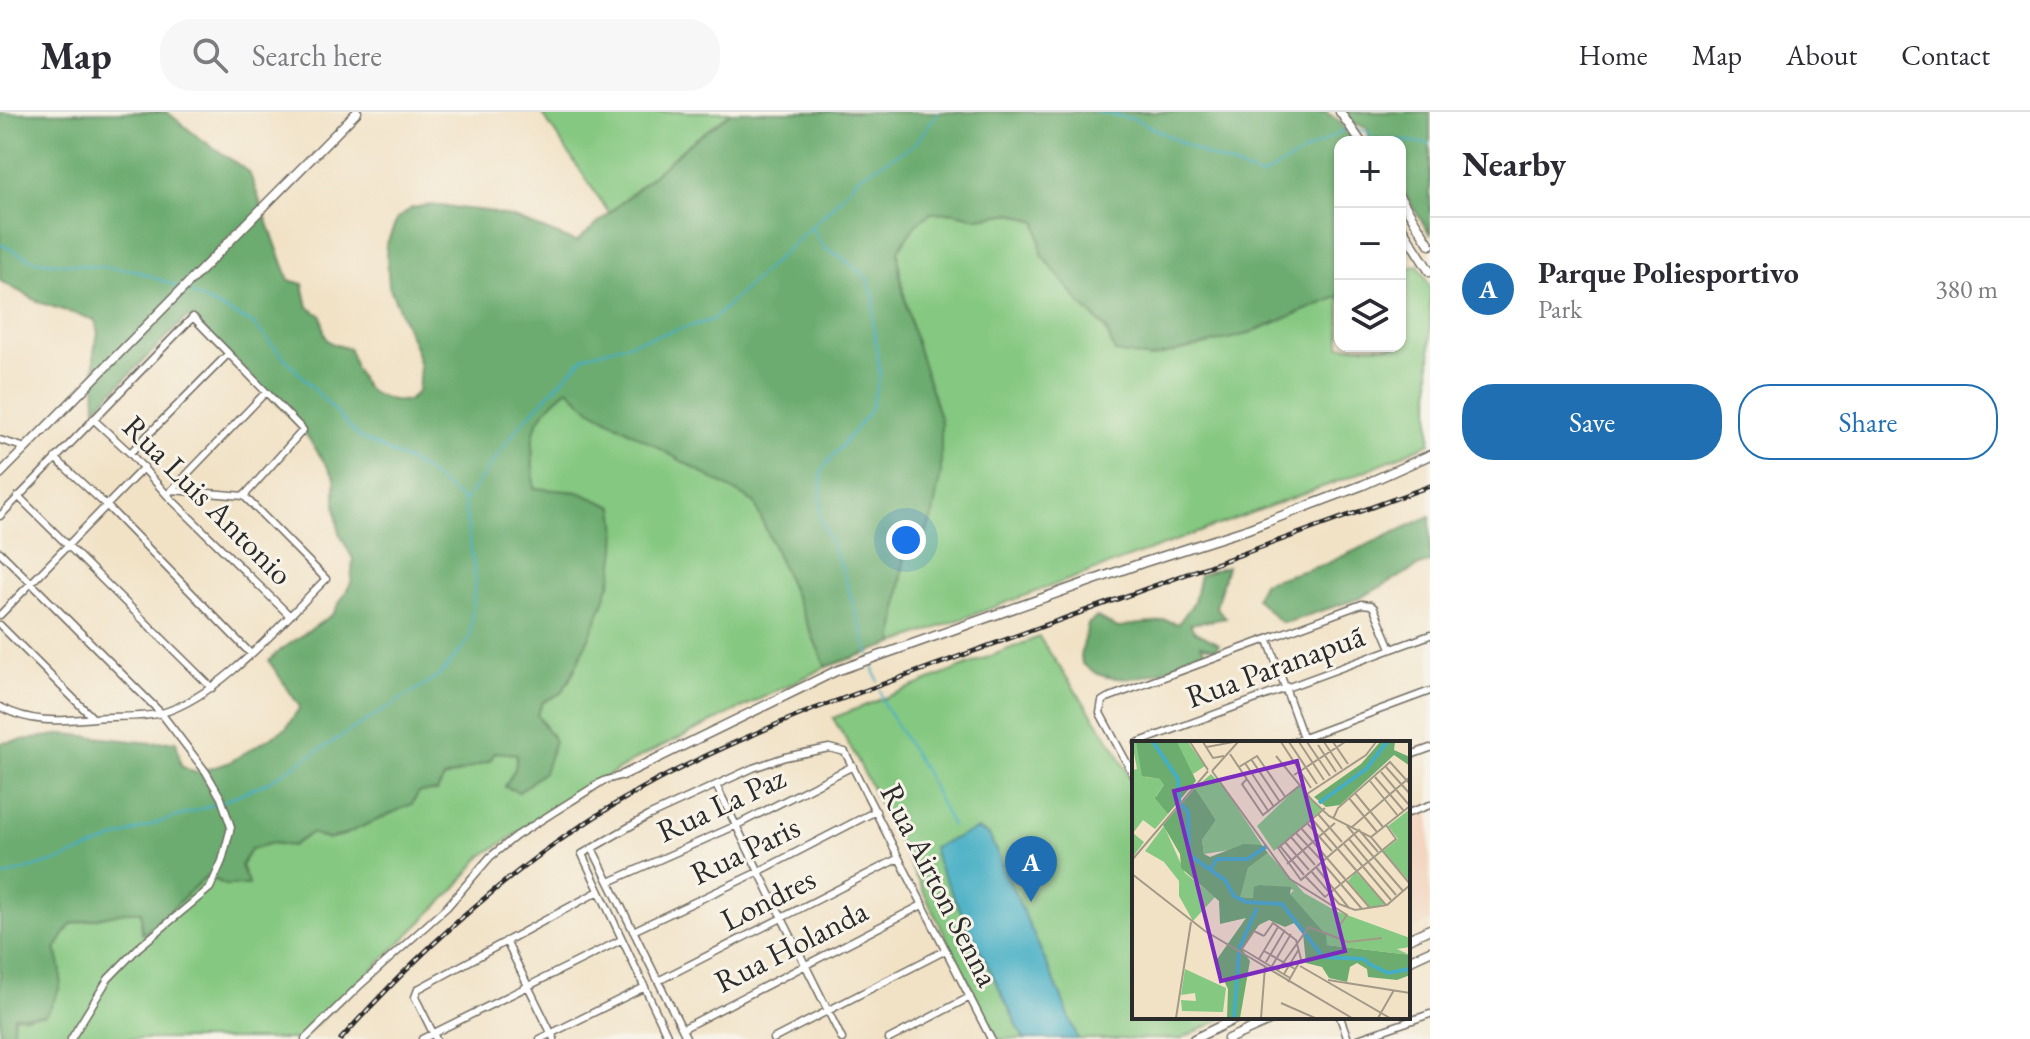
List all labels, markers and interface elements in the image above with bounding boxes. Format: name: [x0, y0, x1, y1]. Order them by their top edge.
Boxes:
search box: [160, 19, 720, 91]
text: Map: [40, 31, 112, 80]
icon: search: [188, 33, 232, 77]
text: Search here: [252, 36, 382, 75]
text: Home: [1578, 37, 1648, 73]
text: Map: [1692, 37, 1742, 73]
text: About: [1786, 37, 1857, 73]
text: Contact: [1901, 37, 1990, 73]
map controls: [1334, 136, 1406, 352]
button: +: [1334, 136, 1406, 208]
text: Nearby: [1462, 142, 1566, 186]
button: −: [1334, 208, 1406, 280]
text: Parque Poliesportivo: [1538, 253, 1799, 292]
text: A: [1479, 272, 1497, 306]
text: 380 m: [1935, 272, 1998, 306]
button: layers: [1334, 280, 1406, 352]
text: Park: [1538, 292, 1582, 326]
button: Save: [1462, 384, 1722, 460]
button: Share: [1738, 384, 1998, 460]
street label: Rua Luis Antonio: [114, 406, 302, 594]
your location: [886, 520, 926, 560]
street label: Rua Paranapuã: [1180, 614, 1370, 718]
inset map: [1132, 741, 1410, 1019]
street label: Rua La Paz: [650, 756, 792, 852]
street label: Rua Airton Senna: [871, 776, 1009, 994]
street label: Rua Paris: [683, 806, 807, 894]
pin: A: [1005, 836, 1057, 902]
street label: Londres: [713, 857, 823, 941]
street label: Rua Holanda: [707, 889, 875, 1002]

